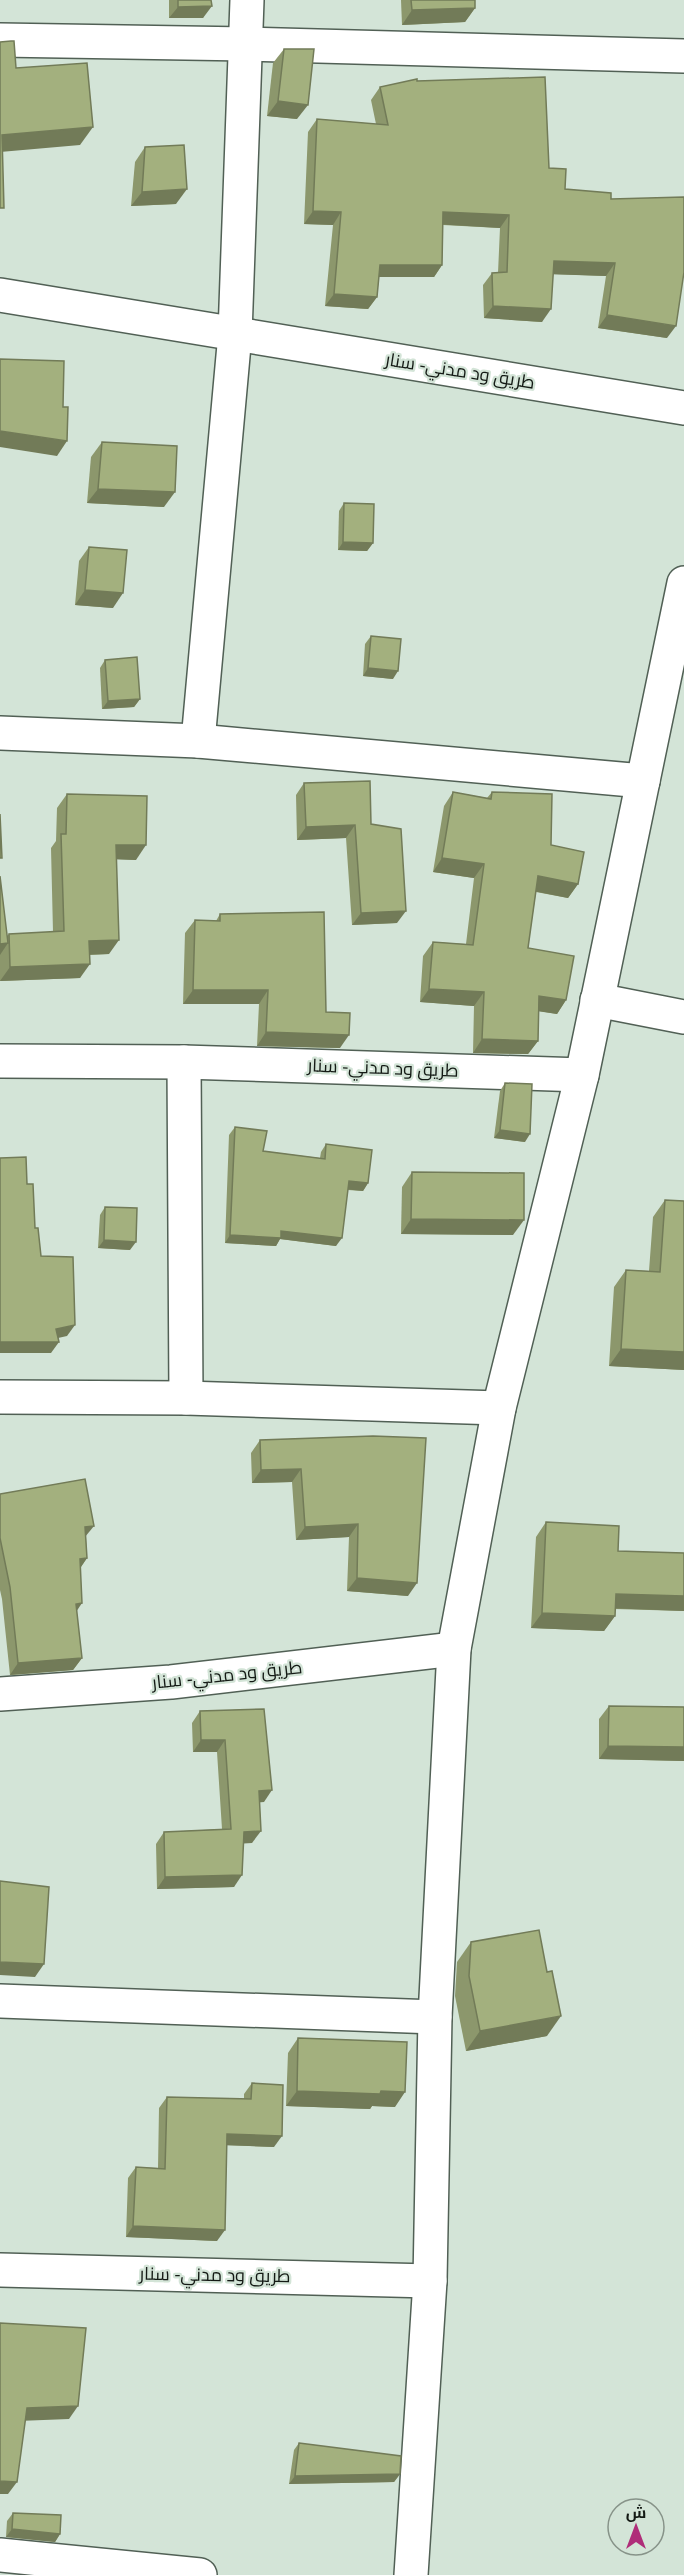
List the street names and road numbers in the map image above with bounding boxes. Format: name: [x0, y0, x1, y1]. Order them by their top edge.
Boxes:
street label: طريق ود مدني - سنار: [382, 348, 536, 397]
street label: طريق ود مدني - سنار: [306, 1054, 459, 1085]
street label: طريق ود مدني - سنار: [150, 1656, 304, 1697]
street label: طريق ود مدني - سنار: [138, 2263, 291, 2290]

